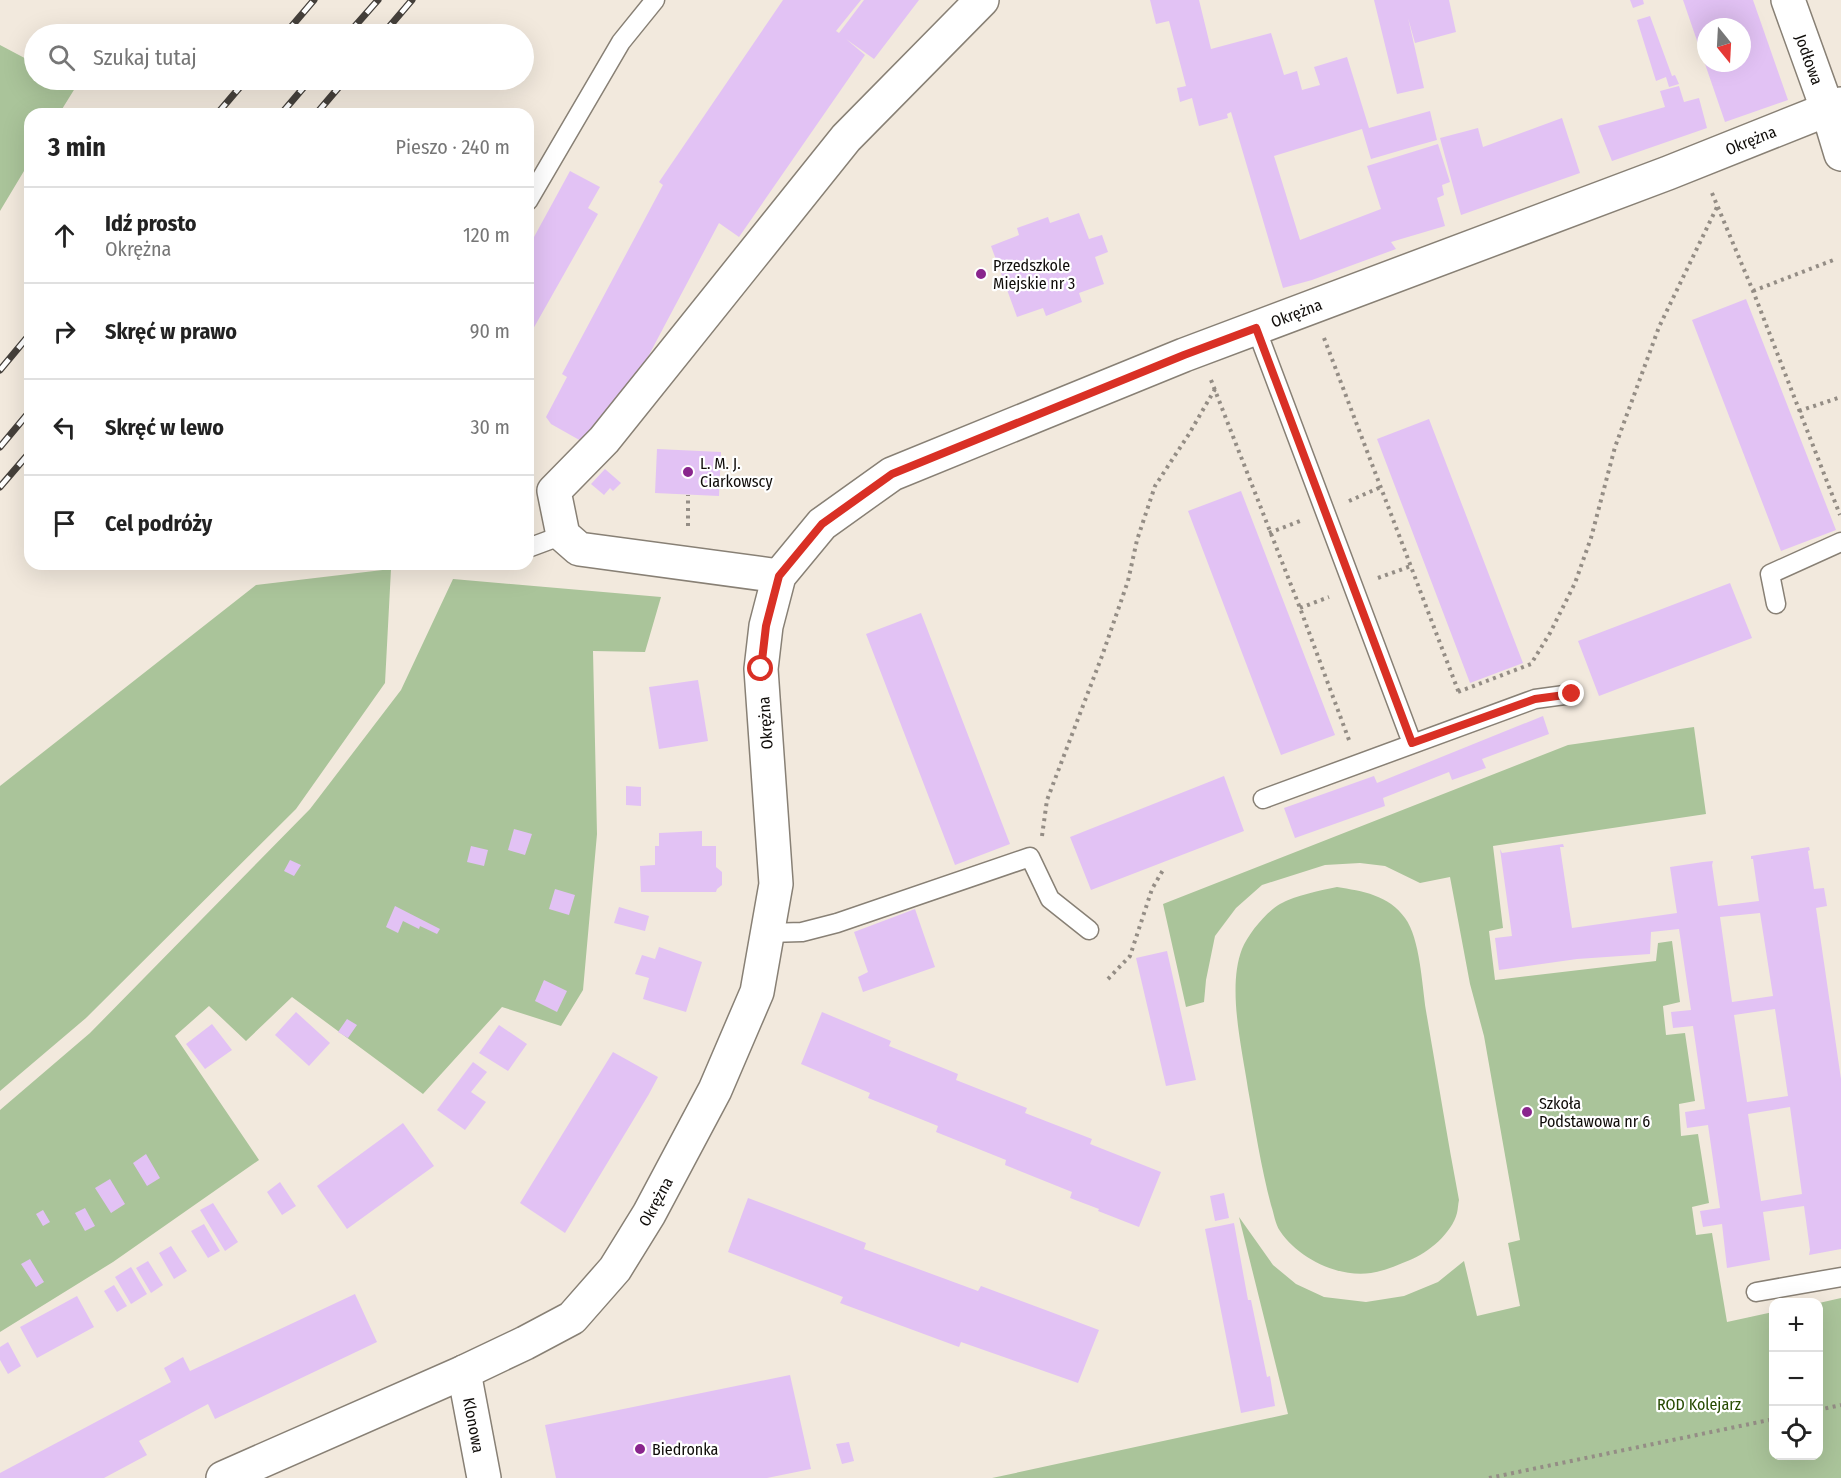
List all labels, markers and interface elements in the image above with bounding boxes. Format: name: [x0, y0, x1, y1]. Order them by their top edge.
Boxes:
north arrow: [1697, 18, 1751, 72]
search box: [24, 24, 534, 90]
street label: Jodłowa: [1791, 32, 1827, 87]
icon: search: [45, 41, 78, 74]
text: Szukaj tutaj: [93, 44, 197, 71]
street label: Okrężna: [1723, 122, 1779, 159]
text: 3 min: [48, 132, 106, 163]
text: Pieszo · 240 m: [396, 135, 510, 159]
text: Idź prosto: [105, 210, 197, 237]
icon: ahead: [48, 219, 81, 252]
text: 120 m: [463, 223, 510, 247]
text: Okrężna: [105, 237, 171, 261]
place label: Przedszkole Miejskie nr 3: [993, 256, 1075, 293]
marker: Przedszkole Miejskie nr 3: [974, 267, 988, 281]
street label: Okrężna: [1268, 295, 1325, 331]
icon: right: [48, 315, 81, 348]
text: Skręć w prawo: [105, 318, 237, 345]
text: 90 m: [470, 319, 510, 343]
icon: left: [48, 411, 81, 444]
text: Skręć w lewo: [105, 414, 224, 441]
text: 30 m: [470, 415, 510, 439]
place label: L. M. J. Ciarkowscy: [700, 454, 773, 491]
marker: L. M. J. Ciarkowscy: [681, 465, 695, 479]
icon: arrive: [48, 507, 81, 540]
text: Cel podróży: [105, 510, 212, 537]
route start: [747, 655, 773, 681]
route end: [1558, 680, 1584, 706]
street label: Okrężna: [754, 696, 777, 750]
place label: Szkoła Podstawowa nr 6: [1539, 1094, 1650, 1131]
marker: Szkoła Podstawowa nr 6: [1520, 1105, 1534, 1119]
street label: Okrężna: [635, 1174, 677, 1230]
map controls: [1769, 1298, 1823, 1460]
button: +: [1769, 1298, 1823, 1352]
button: −: [1769, 1352, 1823, 1406]
park label: ROD Kolejarz: [1657, 1395, 1741, 1414]
street label: Klonowa: [459, 1396, 488, 1455]
button: locate: [1769, 1406, 1823, 1460]
place label: Biedronka: [652, 1440, 718, 1459]
marker: Biedronka: [633, 1442, 647, 1456]

